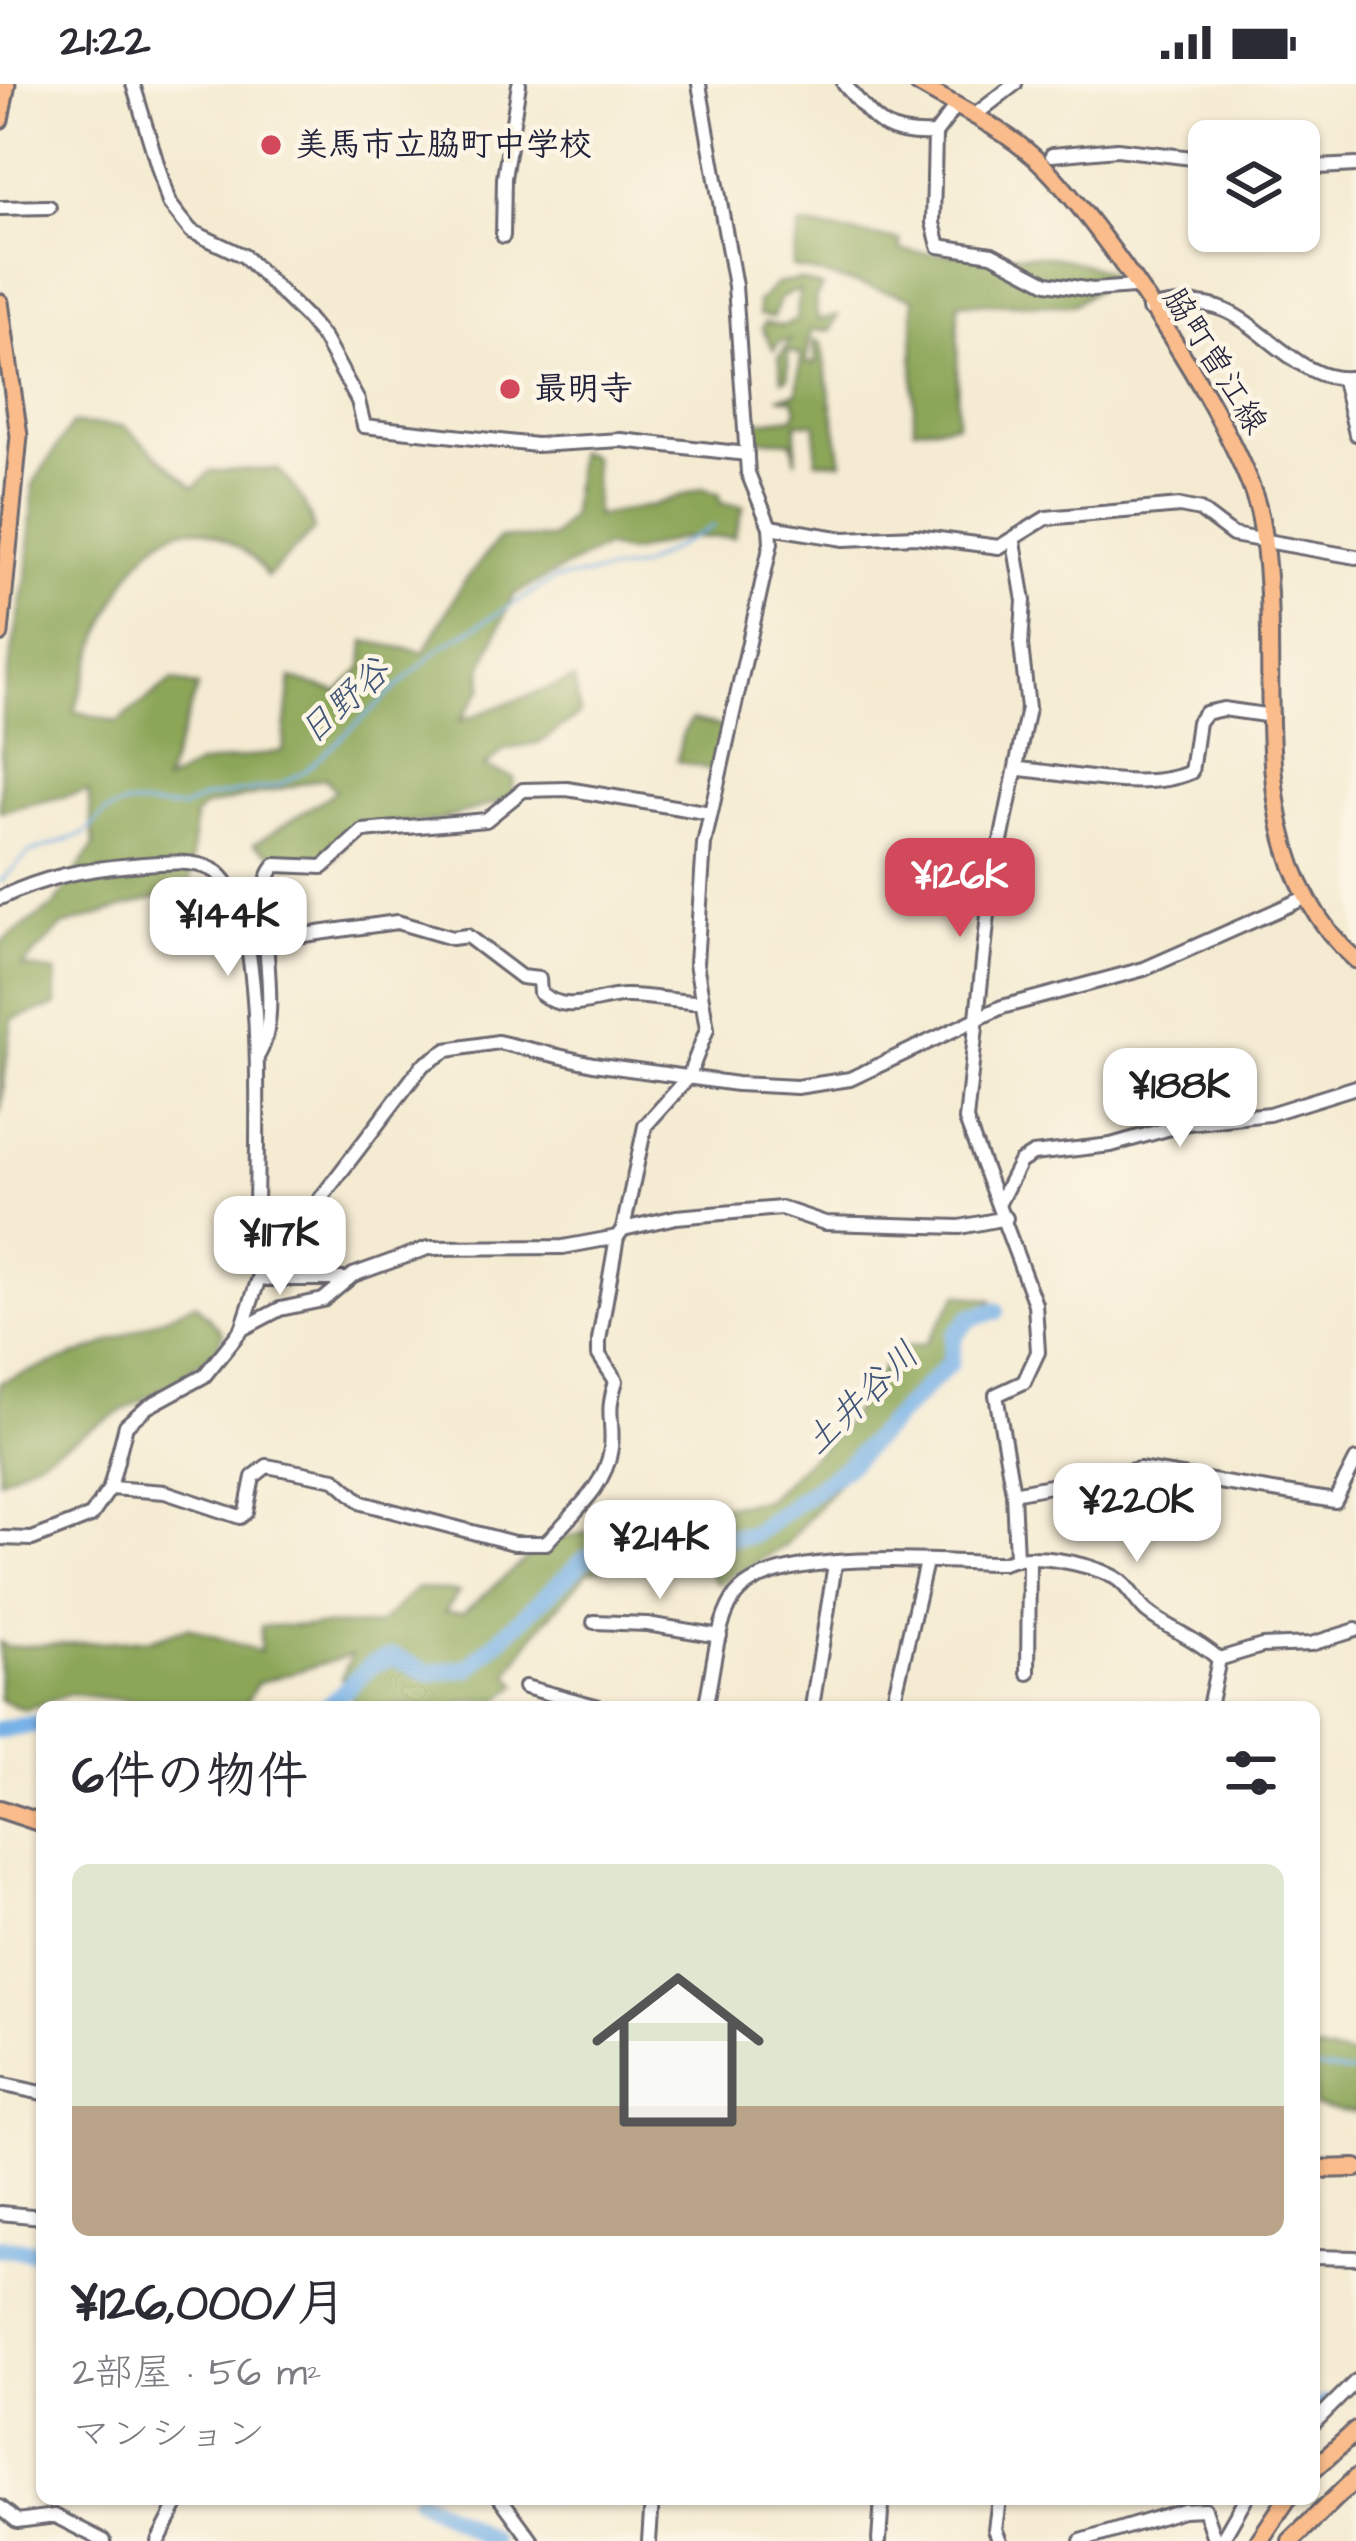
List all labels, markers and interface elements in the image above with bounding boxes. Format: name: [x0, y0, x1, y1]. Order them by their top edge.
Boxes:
text: 21:22: [60, 11, 151, 73]
map controls: [1188, 120, 1320, 252]
button: layers: [1188, 120, 1320, 252]
place label: 美馬市立脇町中学校: [295, 122, 592, 168]
marker: 美馬市立脇町中学校: [258, 132, 284, 158]
street label: 脇町曽江線: [1152, 279, 1278, 443]
place label: 最明寺: [534, 366, 633, 412]
marker: 最明寺: [497, 376, 523, 402]
water label: 日野谷: [288, 646, 403, 757]
pin: ¥126K: [876, 838, 1044, 940]
text: ¥126K: [912, 850, 1008, 904]
pin: ¥144K: [144, 877, 312, 979]
text: ¥144K: [177, 889, 279, 943]
pin: ¥188K: [1096, 1048, 1264, 1150]
text: ¥188K: [1130, 1060, 1230, 1114]
pin: ¥117K: [196, 1196, 364, 1298]
text: ¥117K: [241, 1208, 319, 1262]
water label: 土井谷川: [792, 1331, 932, 1467]
pin: ¥220K: [1053, 1463, 1221, 1565]
text: ¥220K: [1080, 1475, 1194, 1529]
pin: ¥214K: [576, 1500, 744, 1602]
text: ¥214K: [611, 1512, 709, 1566]
icon: filters: [1218, 1740, 1284, 1806]
text: 6件の物件: [72, 1742, 308, 1813]
icon: home: [570, 1942, 786, 2158]
text: ¥126,000/月: [72, 2269, 347, 2340]
text: 2部屋 · 56 m²: [72, 2347, 322, 2401]
text: マンション: [72, 2408, 265, 2462]

